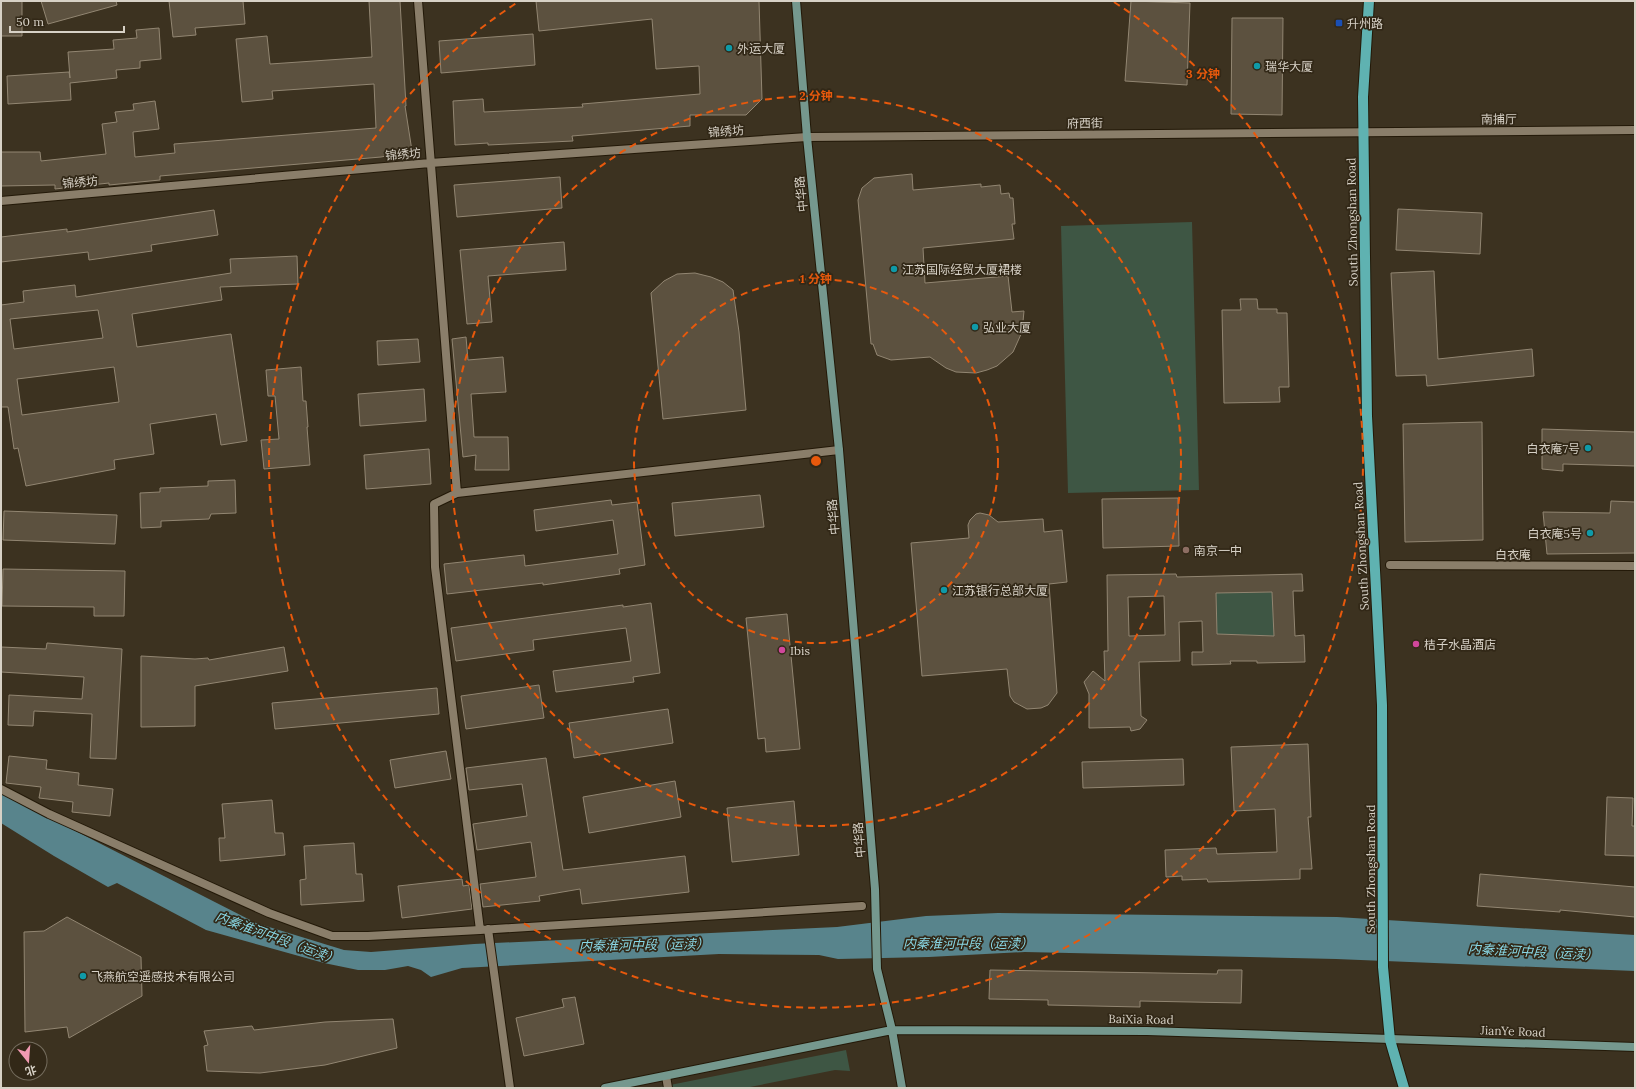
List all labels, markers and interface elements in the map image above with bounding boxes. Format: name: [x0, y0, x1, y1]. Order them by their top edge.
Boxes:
scale bar: [10, 8, 124, 34]
text: 50 m: [16, 14, 44, 29]
place label: 升州路: [1347, 16, 1383, 31]
marker: 升州路: [1334, 18, 1344, 28]
place label: 外运大厦: [737, 41, 785, 56]
marker: 外运大厦: [724, 43, 734, 53]
place label: 瑞华大厦: [1265, 59, 1313, 74]
marker: 瑞华大厦: [1252, 61, 1262, 71]
text: 3 分钟: [1186, 66, 1220, 81]
text: 2 分钟: [799, 88, 833, 103]
street label: 南捕厅: [1481, 111, 1517, 127]
street label: 府西街: [1067, 115, 1103, 131]
street label: 锦绣坊: [708, 122, 744, 140]
street label: 锦绣坊: [384, 145, 422, 163]
street label: South Zhongshan Road: [1343, 158, 1361, 286]
street label: 锦绣坊: [61, 173, 99, 191]
street label: 中华路: [792, 175, 810, 213]
place label: 江苏国际经贸大厦裙楼: [902, 262, 1022, 277]
marker: 江苏国际经贸大厦裙楼: [889, 264, 899, 274]
text: 1 分钟: [800, 271, 832, 286]
place label: 弘业大厦: [983, 320, 1031, 335]
marker: 弘业大厦: [970, 322, 980, 332]
place label: 白衣庵7号: [1526, 441, 1580, 456]
marker: 白衣庵7号: [1583, 443, 1593, 453]
centre of rings: [809, 454, 823, 468]
street label: South Zhongshan Road: [1350, 481, 1372, 611]
street label: 中华路: [824, 498, 842, 536]
place label: 白衣庵5号: [1527, 526, 1582, 541]
marker: 白衣庵5号: [1585, 528, 1595, 538]
place label: 南京一中: [1194, 543, 1242, 558]
marker: 南京一中: [1181, 545, 1191, 555]
street label: 白衣庵: [1495, 547, 1531, 562]
place label: 江苏银行总部大厦: [952, 583, 1048, 598]
marker: 江苏银行总部大厦: [939, 585, 949, 595]
place label: 桔子水晶酒店: [1424, 637, 1496, 652]
marker: 桔子水晶酒店: [1411, 639, 1421, 649]
place label: Ibis: [790, 643, 810, 658]
marker: Ibis: [777, 645, 787, 655]
street label: South Zhongshan Road: [1363, 805, 1378, 933]
street label: 中华路: [850, 821, 868, 859]
water label: 内秦淮河中段（运渎）: [213, 908, 341, 968]
water label: 内秦淮河中段（运渎）: [579, 935, 709, 955]
water label: 内秦淮河中段（运渎）: [903, 935, 1033, 952]
water label: 内秦淮河中段（运渎）: [1468, 940, 1598, 964]
place label: 飞燕航空遥感技术有限公司: [91, 969, 235, 984]
marker: 飞燕航空遥感技术有限公司: [78, 971, 88, 981]
street label: BaiXia Road: [1108, 1011, 1174, 1027]
street label: JianYe Road: [1479, 1022, 1546, 1040]
north arrow: [8, 1041, 48, 1081]
text: 北: [24, 1062, 38, 1079]

